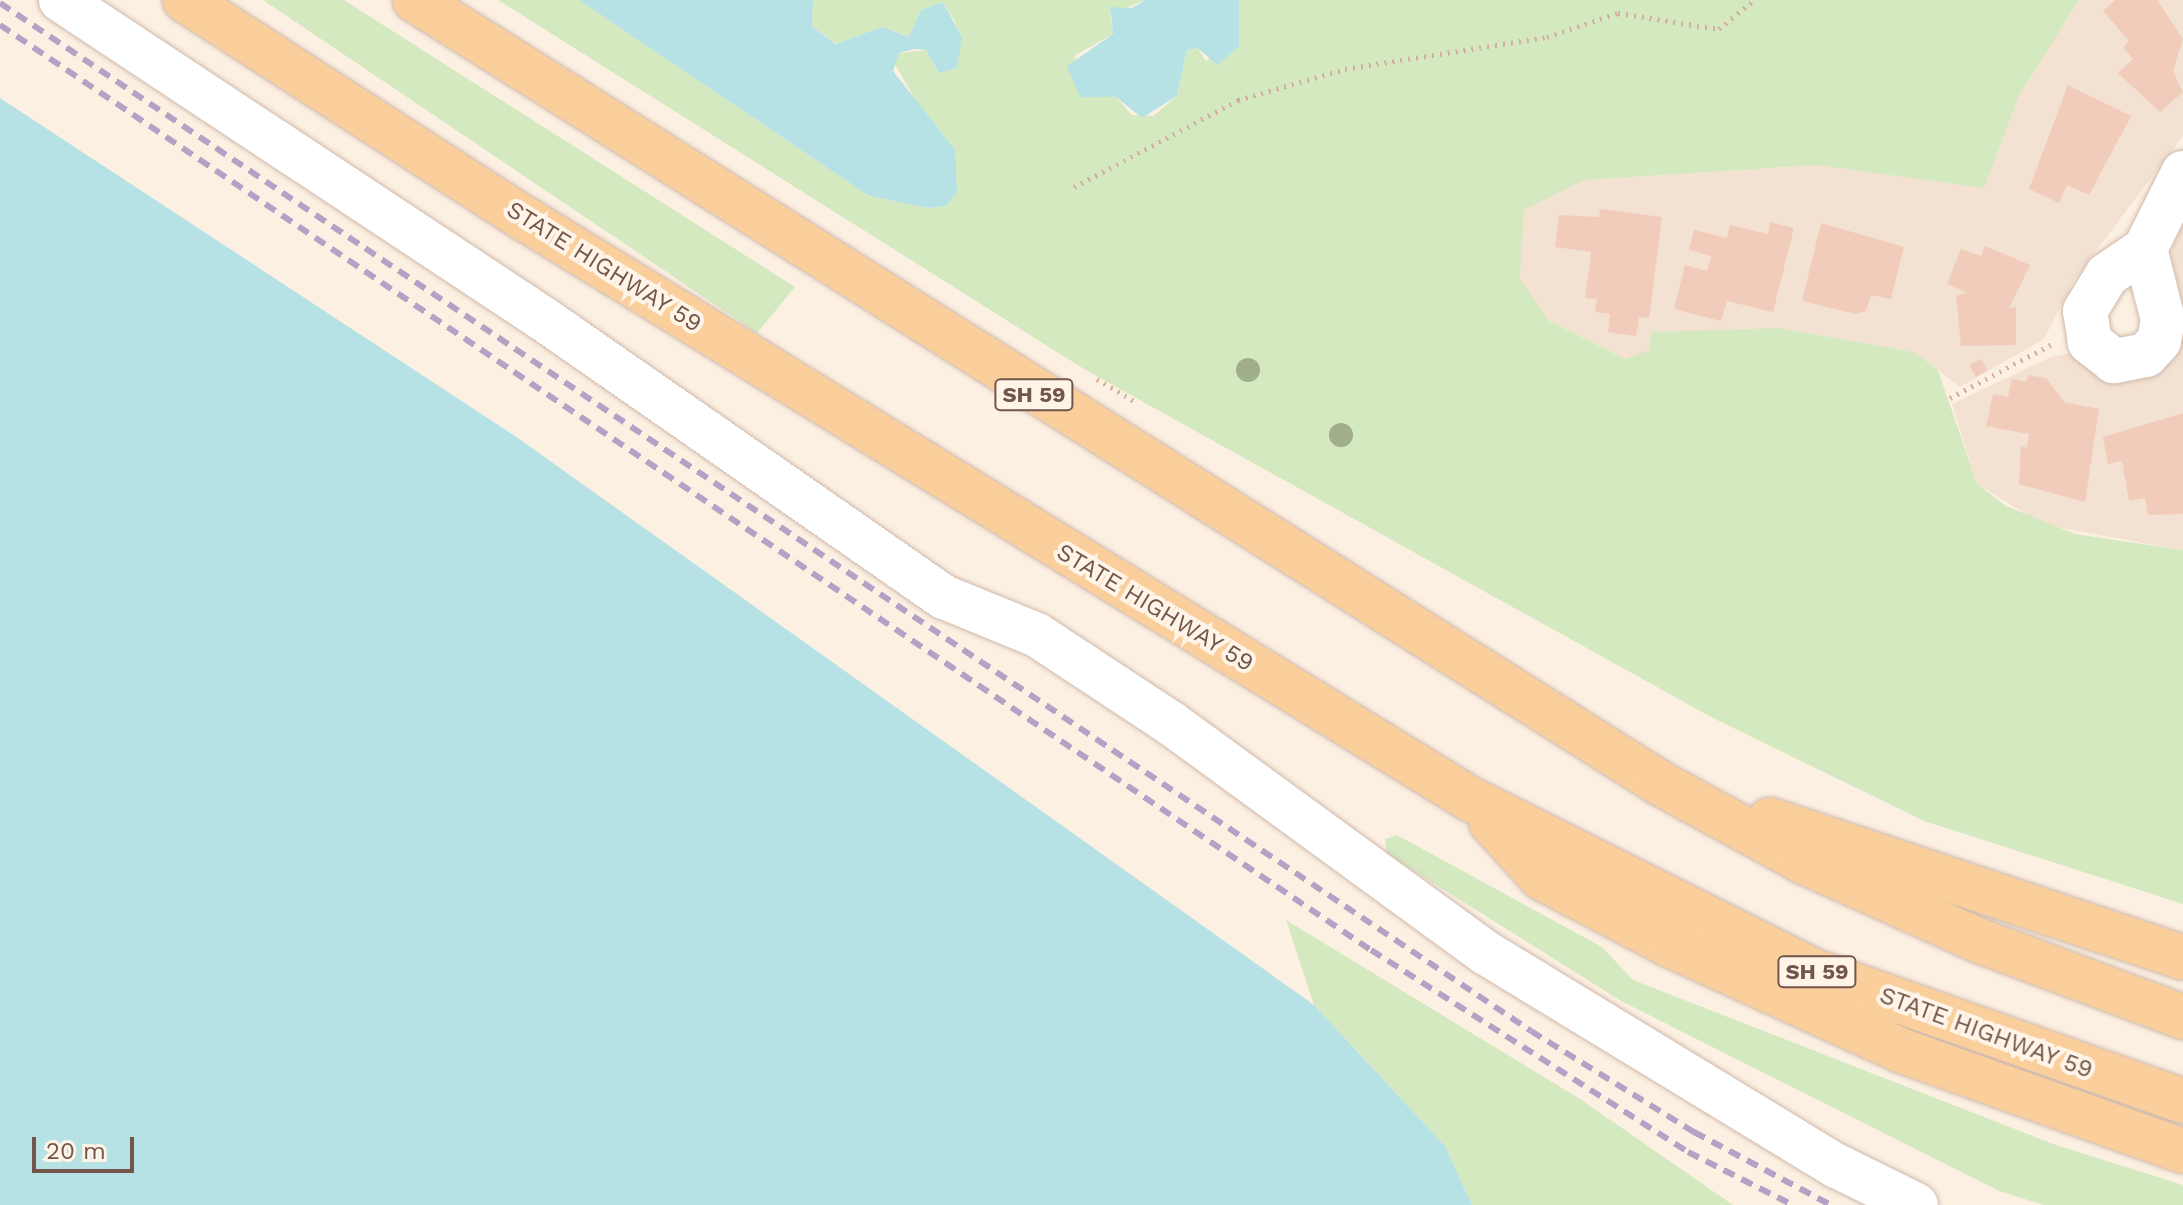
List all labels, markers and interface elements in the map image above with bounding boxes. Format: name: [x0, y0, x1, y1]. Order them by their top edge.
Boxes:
street label: STATE HIGHWAY 59: [501, 195, 707, 339]
road number: SH 59: [994, 377, 1074, 413]
street label: STATE HIGHWAY 59: [1051, 538, 1259, 678]
road number: SH 59: [1777, 954, 1857, 990]
street label: STATE HIGHWAY 59: [1875, 981, 2097, 1085]
scale bar: [36, 1121, 138, 1171]
text: 20 m: [46, 1137, 106, 1165]

